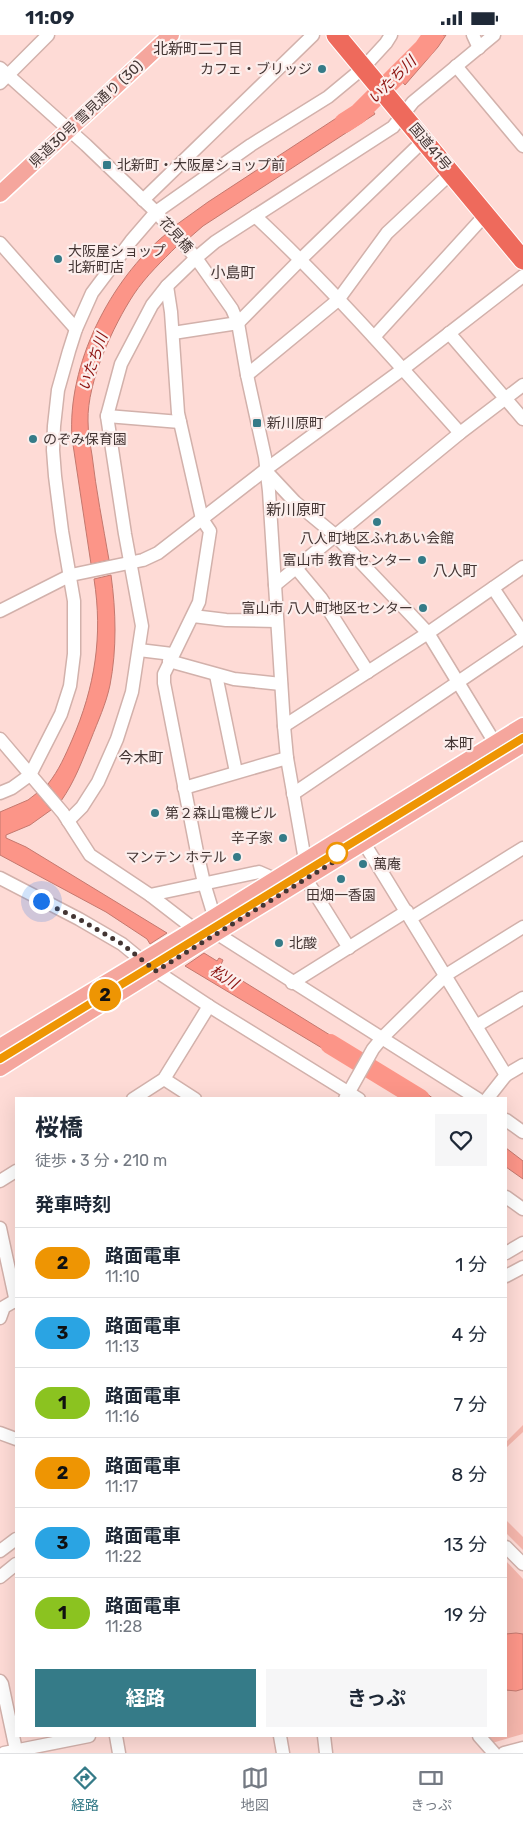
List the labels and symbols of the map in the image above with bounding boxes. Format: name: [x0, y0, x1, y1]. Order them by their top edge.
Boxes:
district label: 北新町二丁目: [153, 40, 243, 58]
water label: いたち川: [364, 51, 421, 108]
street label: 県道30号 雪見通り (30): [26, 57, 146, 171]
place label: カフェ・ブリッジ: [200, 61, 312, 78]
marker: カフェ・ブリッジ: [316, 63, 328, 75]
street label: 国道41号: [405, 120, 455, 174]
place label: 北新町・大阪屋ショップ前: [117, 157, 285, 174]
marker: 北新町・大阪屋ショップ前: [101, 159, 113, 171]
street label: 花見橋: [156, 214, 196, 256]
place label: 大阪屋ショップ 北新町店: [68, 243, 166, 276]
marker: 大阪屋ショップ 北新町店: [52, 253, 64, 265]
district label: 小島町: [210, 264, 256, 282]
water label: いたち川: [75, 329, 112, 393]
place label: 新川原町: [267, 415, 323, 432]
marker: 新川原町: [251, 417, 263, 429]
place label: のぞみ保育園: [43, 431, 127, 448]
marker: のぞみ保育園: [27, 433, 39, 445]
district label: 新川原町: [266, 501, 326, 519]
marker: 八人町地区ふれあい会館: [371, 516, 383, 528]
place label: 八人町地区ふれあい会館: [300, 530, 454, 547]
place label: 富山市 教育センター: [283, 552, 412, 569]
marker: 富山市 教育センター: [416, 554, 428, 566]
district label: 八人町: [432, 562, 478, 580]
place label: 富山市 八人町地区センター: [242, 600, 413, 617]
marker: 富山市 八人町地区センター: [417, 602, 429, 614]
district label: 本町: [444, 735, 474, 753]
district label: 今木町: [118, 749, 164, 767]
place label: 第２森山電機ビル: [165, 805, 277, 822]
marker: 第２森山電機ビル: [149, 807, 161, 819]
place label: 辛子家: [231, 830, 273, 847]
marker: 辛子家: [277, 832, 289, 844]
unlabelled marker: [326, 842, 348, 864]
place label: マンテン ホテル: [126, 849, 227, 866]
marker: マンテン ホテル: [231, 851, 243, 863]
place label: 萬庵: [373, 856, 401, 873]
marker: 萬庵: [357, 858, 369, 870]
marker: 田畑一香園: [335, 873, 347, 885]
place label: 田畑一香園: [306, 887, 376, 904]
your location: [29, 889, 54, 914]
place label: 北酸: [289, 935, 317, 952]
marker: 北酸: [273, 937, 285, 949]
water label: 松川: [207, 961, 243, 994]
line badge: 2: [89, 979, 121, 1011]

